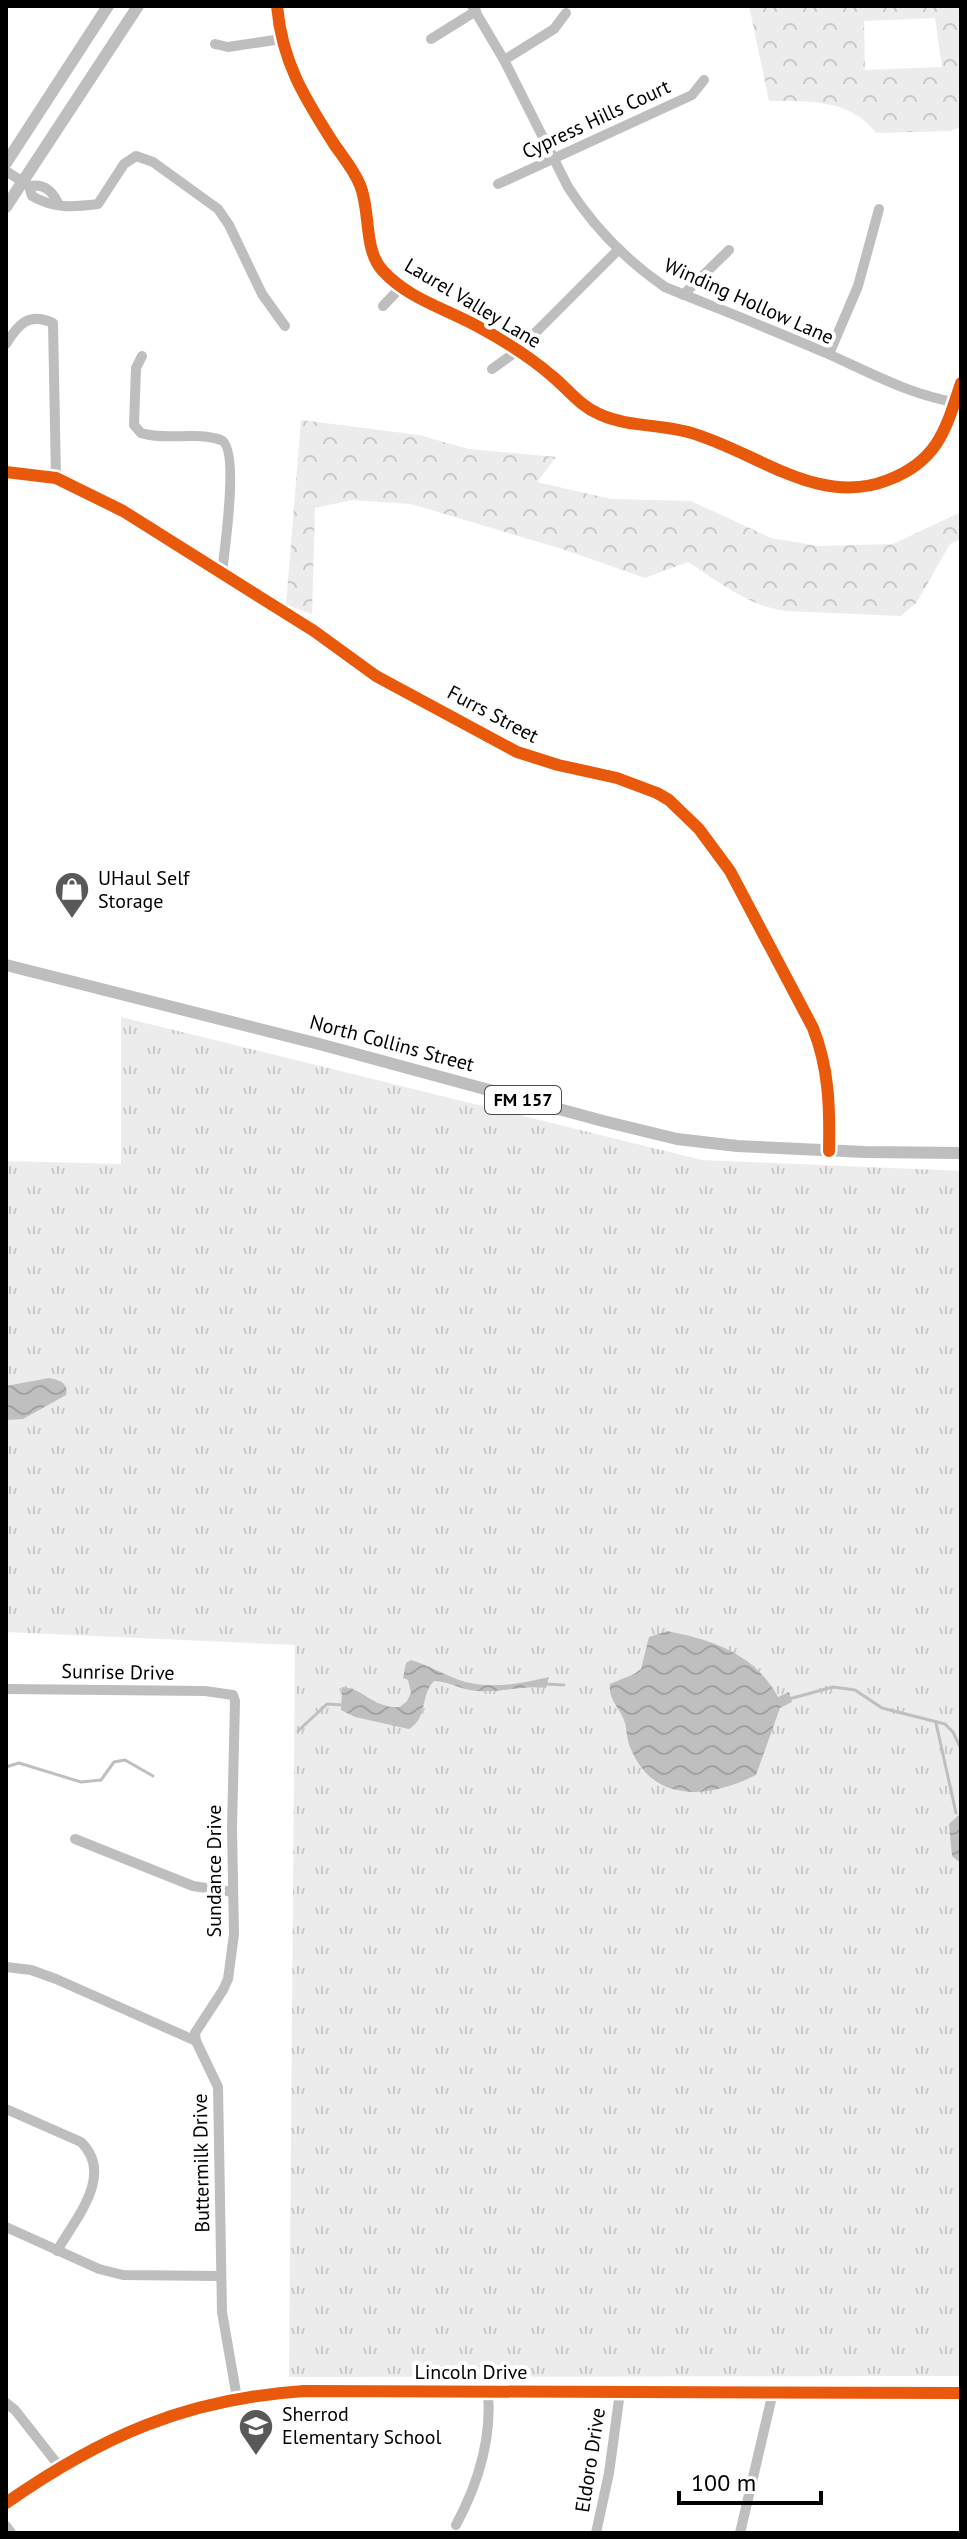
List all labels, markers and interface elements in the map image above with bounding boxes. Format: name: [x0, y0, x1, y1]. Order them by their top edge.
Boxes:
street label: Cypress Hills Court: [518, 73, 674, 165]
street label: Laurel Valley Lane: [400, 252, 546, 354]
street label: Winding Hollow Lane: [660, 252, 838, 350]
street label: Furrs Street: [443, 679, 543, 749]
place label: UHaul Self Storage: [98, 865, 191, 914]
shop icon: UHaul Self Storage: [53, 870, 91, 920]
street label: North Collins Street: [307, 1009, 477, 1077]
road number: FM 157: [485, 1086, 561, 1114]
street label: Sunrise Drive: [61, 1658, 175, 1686]
street label: Sundance Drive: [201, 1805, 227, 1937]
street label: Buttermilk Drive: [187, 2093, 215, 2233]
street label: Lincoln Drive: [415, 2359, 527, 2385]
place label: Sherrod Elementary School: [282, 2401, 442, 2450]
street label: Eldoro Drive: [569, 2406, 611, 2514]
school or university icon: Sherrod Elementary School: [237, 2407, 275, 2457]
scale bar: [679, 2455, 821, 2505]
text: 100 m: [691, 2467, 756, 2498]

